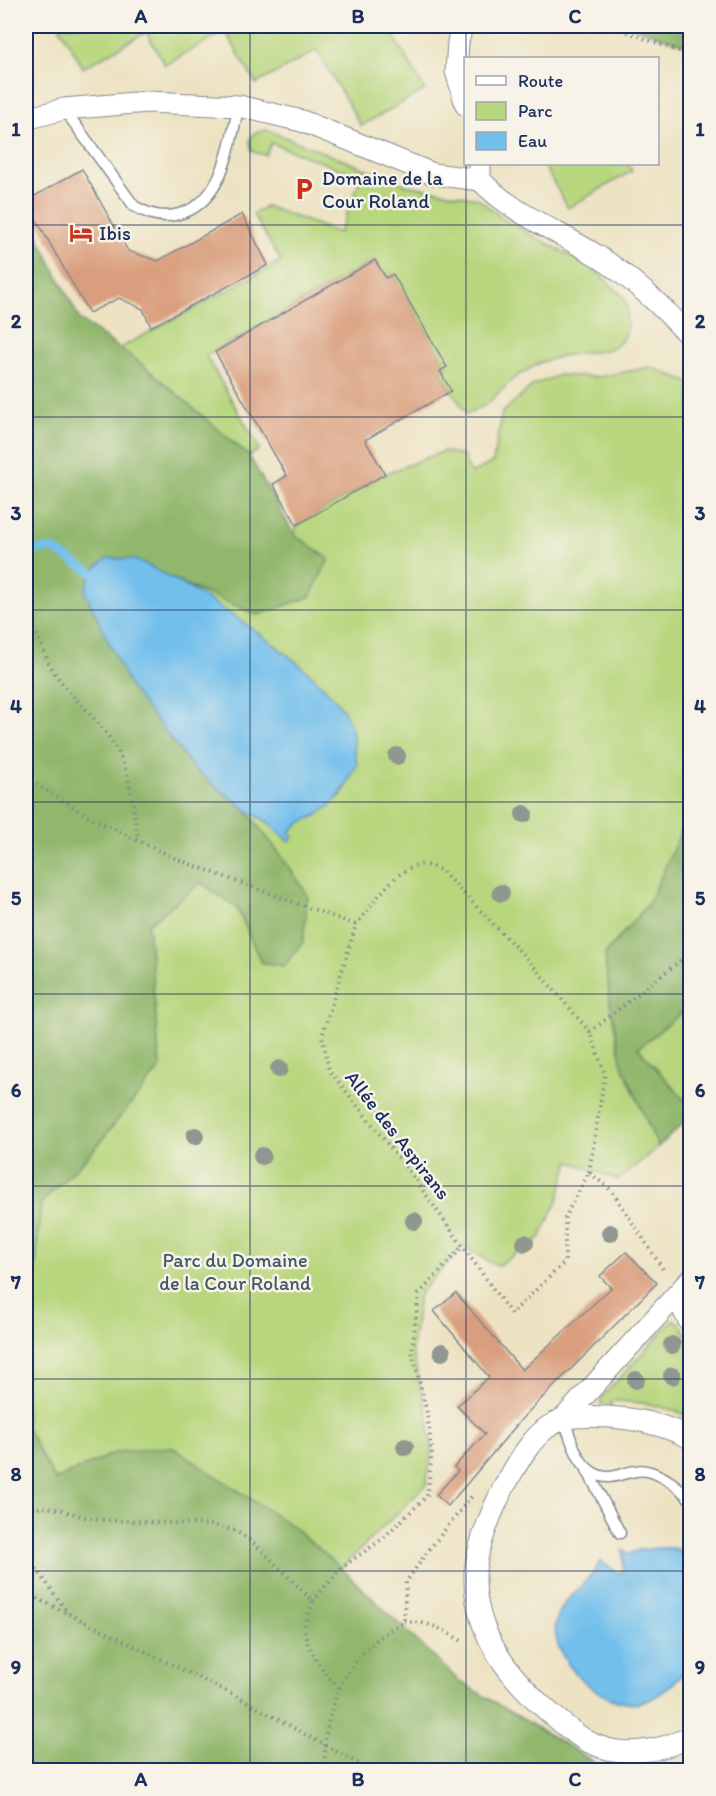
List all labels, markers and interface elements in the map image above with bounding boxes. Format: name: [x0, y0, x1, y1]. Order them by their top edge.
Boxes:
text: A: [134, 4, 148, 28]
text: B: [352, 4, 365, 28]
text: C: [569, 4, 582, 28]
legend: [464, 57, 659, 165]
text: Route: [518, 70, 563, 92]
text: Parc: [518, 100, 552, 122]
text: 1: [11, 117, 21, 141]
text: 1: [695, 117, 705, 141]
text: Eau: [518, 130, 547, 152]
place label: Domaine de la Cour Roland: [322, 166, 443, 213]
parking icon: Domaine de la Cour Roland: [291, 176, 317, 202]
hotel icon: Ibis: [68, 220, 94, 246]
place label: Ibis: [99, 221, 131, 245]
text: 2: [11, 309, 22, 333]
text: 2: [695, 309, 706, 333]
text: 3: [11, 501, 22, 525]
text: 3: [695, 501, 706, 525]
text: 4: [10, 694, 22, 718]
text: 4: [694, 694, 706, 718]
text: 5: [11, 886, 22, 910]
text: 5: [695, 886, 706, 910]
street label: Allée des Aspirans: [340, 1066, 456, 1204]
text: 6: [11, 1078, 22, 1102]
text: 6: [695, 1078, 706, 1102]
park label: Parc du Domaine de la Cour Roland: [159, 1248, 311, 1295]
text: 7: [10, 1270, 21, 1294]
text: 7: [694, 1270, 705, 1294]
text: 8: [11, 1462, 22, 1486]
text: 8: [695, 1462, 706, 1486]
text: 9: [11, 1655, 21, 1679]
text: 9: [695, 1655, 705, 1679]
text: A: [134, 1767, 148, 1791]
text: B: [352, 1767, 365, 1791]
text: C: [569, 1767, 582, 1791]

